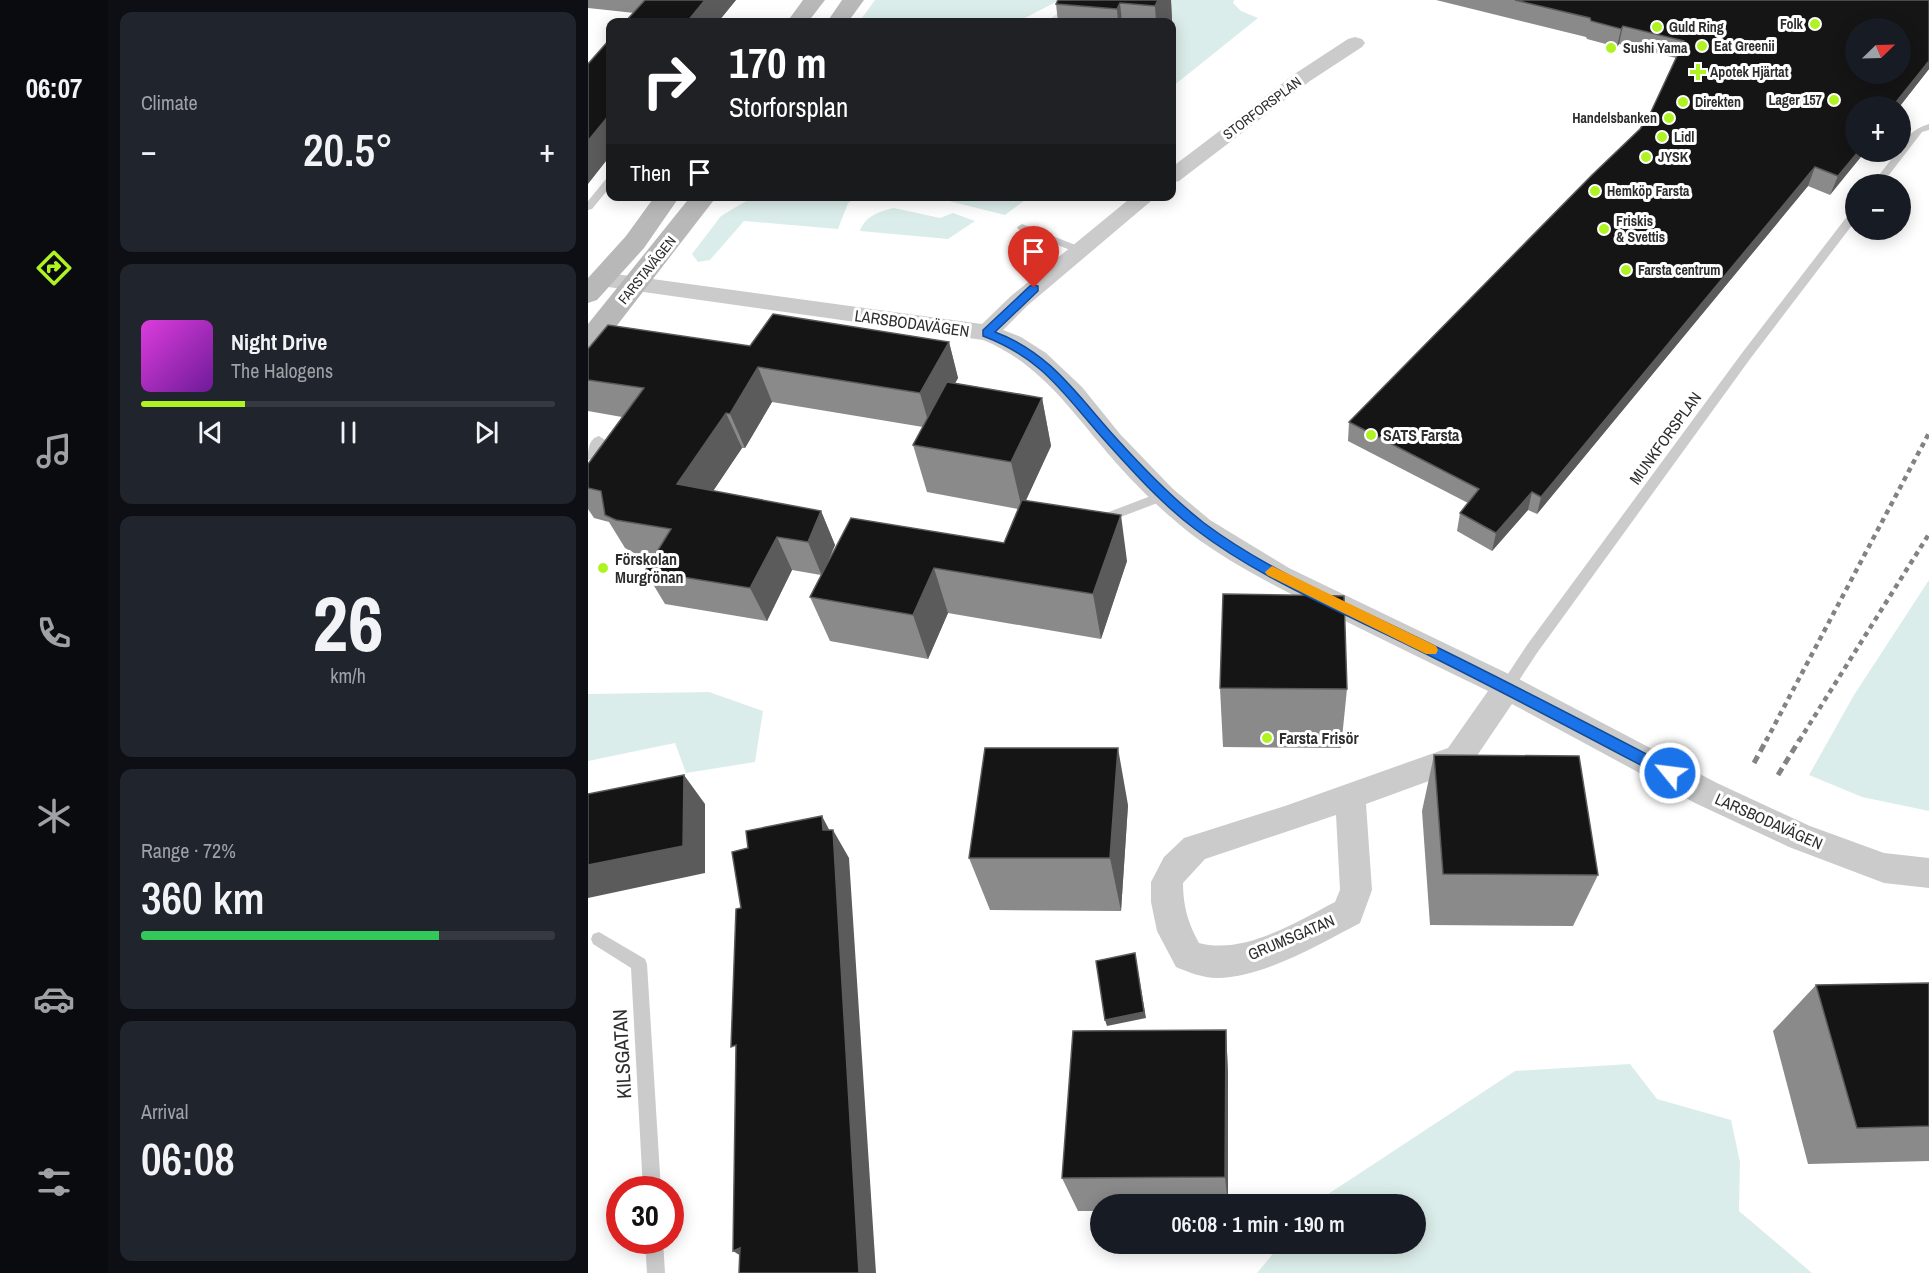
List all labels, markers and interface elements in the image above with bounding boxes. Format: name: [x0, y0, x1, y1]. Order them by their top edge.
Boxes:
place label: Folk: [1780, 15, 1804, 33]
marker: Folk: [1808, 17, 1822, 31]
place label: Guld Ring: [1669, 18, 1724, 36]
north arrow: [1845, 18, 1911, 84]
map controls: [1845, 18, 1911, 240]
marker: Guld Ring: [1650, 20, 1664, 34]
text: 170 m: [729, 35, 827, 91]
place label: Eat Greenii: [1714, 37, 1775, 55]
place label: Sushi Yama: [1623, 39, 1688, 57]
marker: Eat Greenii: [1695, 39, 1709, 53]
marker: Sushi Yama: [1604, 41, 1618, 55]
icon: right: [630, 42, 708, 120]
place label: Apotek Hjärtat: [1710, 63, 1789, 81]
marker: Apotek Hjärtat: [1691, 65, 1705, 79]
text: 06:07: [26, 70, 82, 106]
street label: STORFORSPLAN: [1219, 73, 1305, 143]
text: Climate: [141, 89, 198, 116]
text: Storforsplan: [729, 89, 848, 125]
place label: Lager 157: [1768, 91, 1823, 109]
place label: Direkten: [1695, 93, 1741, 111]
marker: Lager 157: [1827, 93, 1841, 107]
marker: Direkten: [1676, 95, 1690, 109]
button: +: [1845, 96, 1911, 162]
place label: Handelsbanken: [1572, 109, 1657, 127]
marker: Handelsbanken: [1662, 111, 1676, 125]
text: 20.5°: [303, 119, 393, 180]
text: −: [141, 128, 157, 172]
text: +: [539, 128, 555, 172]
place label: Lidl: [1674, 128, 1694, 146]
marker: Lidl: [1655, 130, 1669, 144]
place label: JYSK: [1658, 148, 1689, 166]
marker: JYSK: [1639, 150, 1653, 164]
icon: arrive: [683, 156, 716, 189]
text: Then: [630, 158, 671, 188]
button: −: [1845, 174, 1911, 240]
place label: Hemköp Farsta: [1607, 182, 1690, 200]
marker: Hemköp Farsta: [1588, 184, 1602, 198]
place label: Friskis & Svettis: [1616, 212, 1665, 246]
marker: Friskis & Svettis: [1597, 222, 1611, 236]
pin: [1008, 226, 1059, 288]
street label: FARSTAVÄGEN: [614, 232, 680, 308]
icon: arrive: [1017, 235, 1050, 268]
icon: directions: [33, 247, 75, 289]
place label: Farsta centrum: [1638, 261, 1720, 279]
marker: Farsta centrum: [1619, 263, 1633, 277]
street label: LARSBODAVÄGEN: [853, 304, 971, 342]
text: Night Drive: [231, 327, 327, 357]
text: The Halogens: [231, 357, 333, 384]
street label: MUNKFORSPLAN: [1624, 387, 1706, 489]
icon: previous: [194, 416, 227, 449]
icon: pause: [332, 416, 365, 449]
icon: next: [470, 416, 503, 449]
place label: SATS Farsta: [1383, 424, 1460, 446]
marker: SATS Farsta: [1364, 428, 1378, 442]
icon: music: [33, 430, 75, 472]
place label: Förskolan Murgrönan: [615, 548, 684, 588]
marker: Förskolan Murgrönan: [596, 561, 610, 575]
text: 26: [312, 570, 384, 675]
icon: phone: [33, 612, 75, 654]
text: km/h: [330, 662, 366, 689]
place label: Farsta Frisör: [1279, 727, 1359, 749]
marker: Farsta Frisör: [1260, 731, 1274, 745]
position arrow: [1638, 741, 1702, 805]
street label: LARSBODAVÄGEN: [1712, 787, 1826, 855]
icon: climate: [33, 795, 75, 837]
text: Range · 72%: [141, 837, 236, 864]
text: 360 km: [141, 867, 265, 928]
street label: GRUMSGATAN: [1244, 909, 1338, 965]
icon: car: [33, 978, 75, 1020]
street label: KILSGATAN: [606, 1009, 637, 1100]
text: Arrival: [141, 1098, 188, 1125]
text: 06:08: [141, 1128, 235, 1189]
icon: filters: [33, 1161, 75, 1203]
speed limit sign: 30: [606, 1176, 684, 1254]
text: 06:08 · 1 min · 190 m: [1171, 1209, 1345, 1239]

